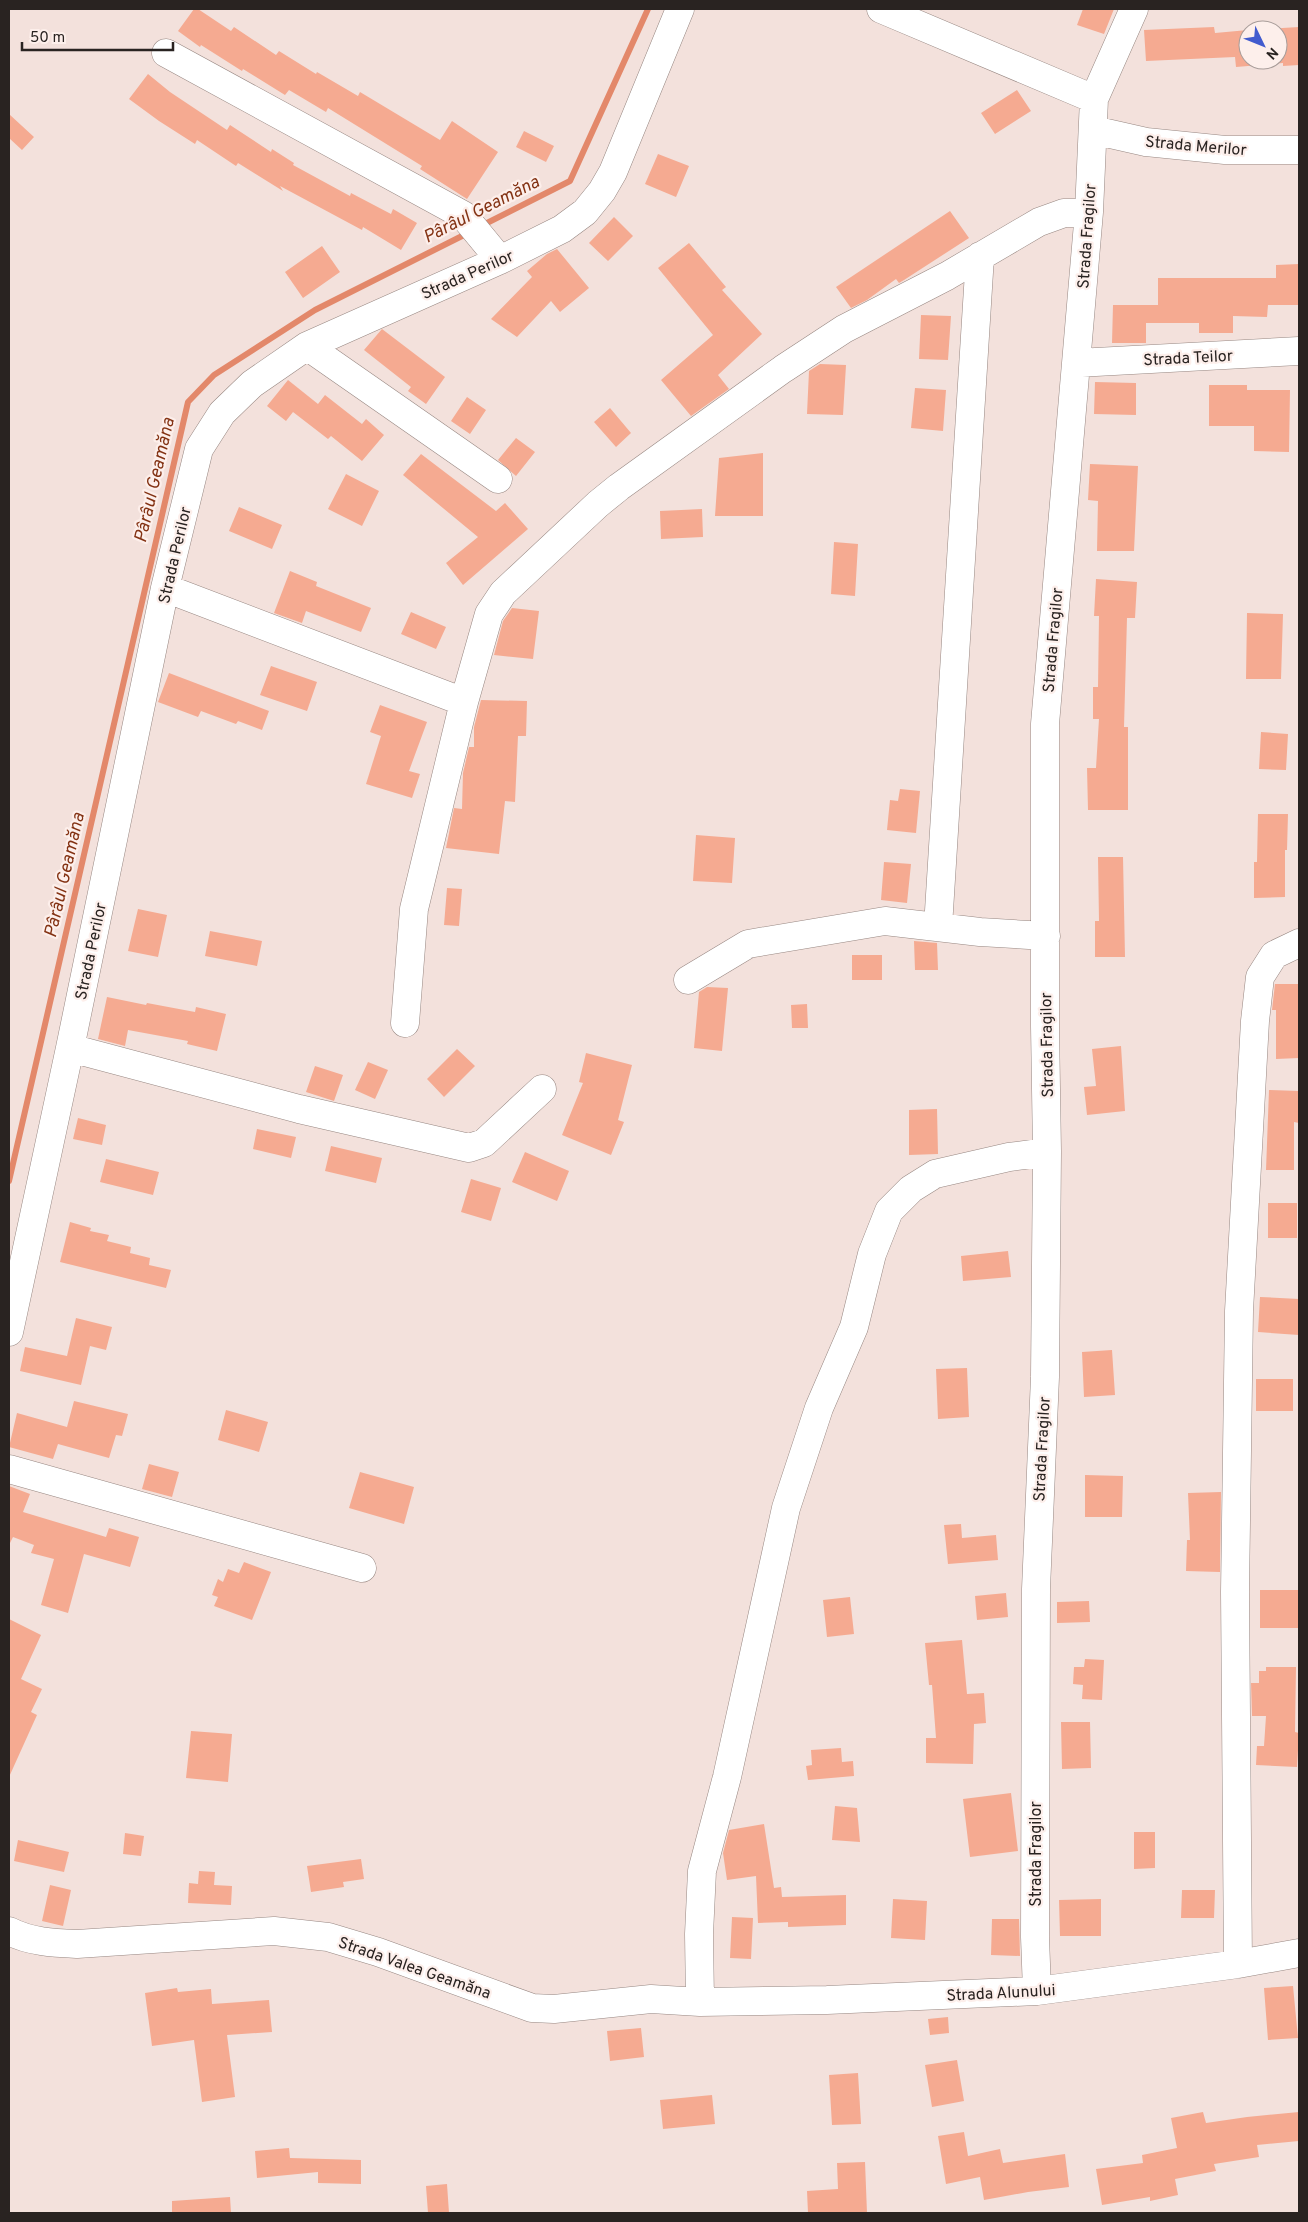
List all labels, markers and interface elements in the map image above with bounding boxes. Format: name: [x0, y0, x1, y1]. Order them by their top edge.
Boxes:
scale bar: [22, 20, 174, 52]
north arrow: [1238, 20, 1288, 70]
text: 50 m: [30, 29, 65, 48]
text: N: [1262, 43, 1281, 62]
street label: Strada Merilor: [1144, 133, 1247, 161]
water label: Pârâul Geamăna: [420, 171, 544, 249]
street label: Strada Fragilor: [1074, 183, 1102, 289]
street label: Strada Perilor: [419, 247, 517, 305]
street label: Strada Teilor: [1143, 347, 1233, 371]
water label: Pârâul Geamăna: [130, 415, 181, 545]
street label: Strada Perilor: [155, 505, 197, 606]
street label: Strada Fragilor: [1039, 587, 1069, 693]
water label: Pârâul Geamăna: [40, 810, 91, 940]
street label: Strada Perilor: [72, 901, 112, 1002]
street label: Strada Fragilor: [1037, 992, 1059, 1098]
street label: Strada Fragilor: [1030, 1396, 1056, 1502]
street label: Strada Fragilor: [1027, 1801, 1047, 1907]
street label: Strada Valea Geamăna: [335, 1933, 493, 2004]
street label: Strada Alunului: [946, 1981, 1056, 2007]

